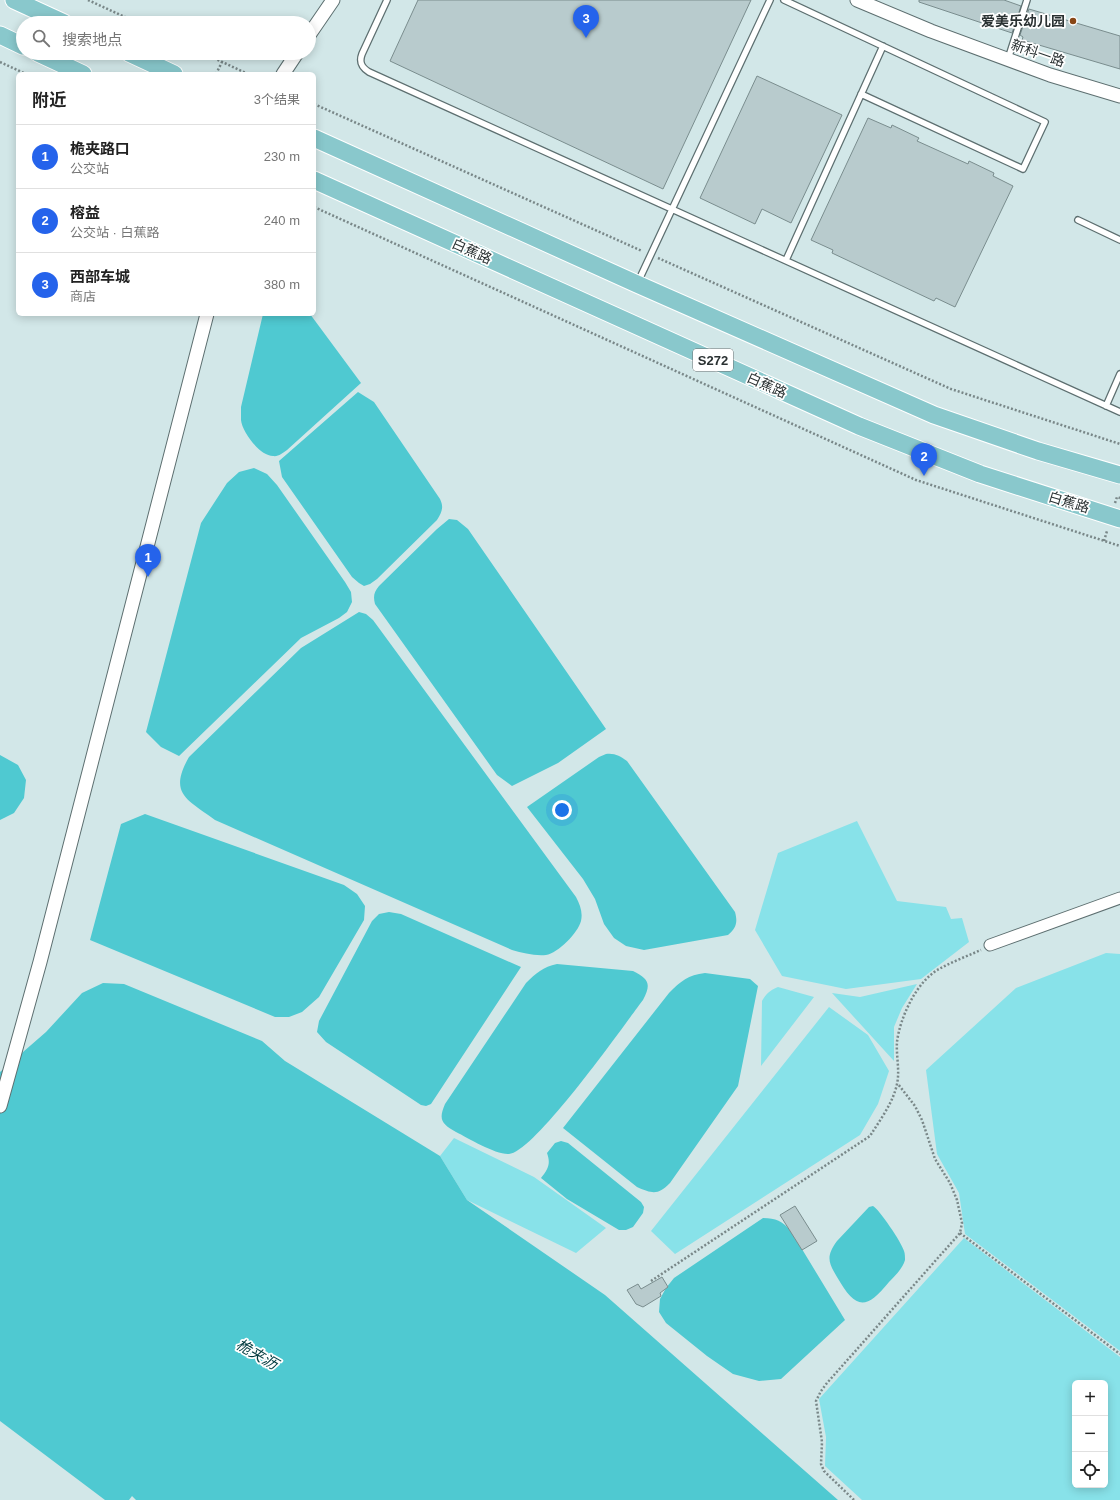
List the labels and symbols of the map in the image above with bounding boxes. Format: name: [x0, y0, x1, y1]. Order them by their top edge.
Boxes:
pin: 3: [573, 5, 599, 38]
place label: 爱美乐幼儿园: [981, 13, 1065, 29]
marker: 爱美乐幼儿园: [1068, 16, 1078, 26]
street label: 新科一路: [1009, 36, 1067, 70]
street label: 白蕉路: [450, 235, 494, 267]
road number: S272: [693, 349, 733, 371]
street label: 白蕉路: [745, 369, 789, 401]
pin: 2: [911, 443, 937, 476]
street label: 白蕉路: [1047, 488, 1091, 516]
pin: 1: [135, 544, 161, 577]
your location: [552, 800, 572, 820]
water label: 桅夹沥: [233, 1335, 283, 1374]

